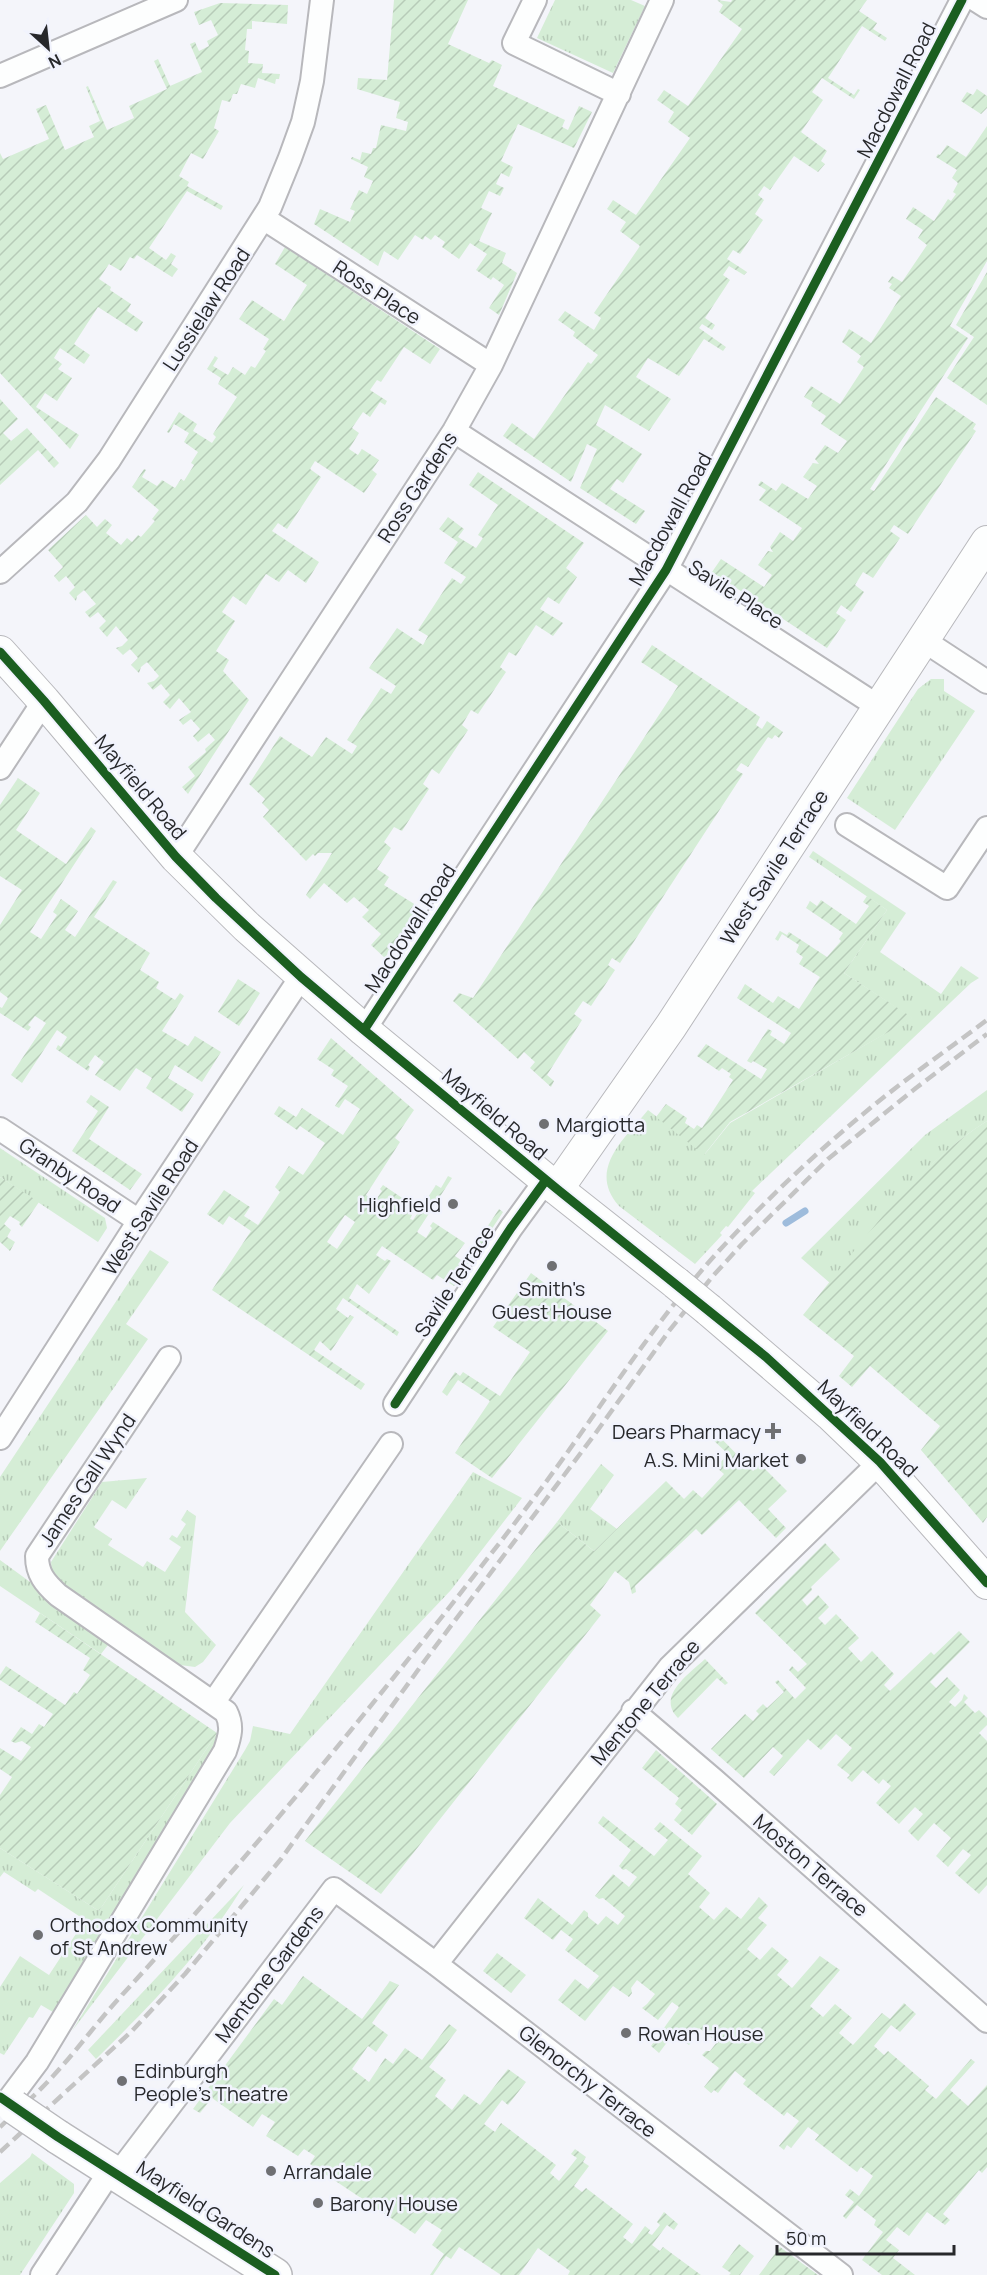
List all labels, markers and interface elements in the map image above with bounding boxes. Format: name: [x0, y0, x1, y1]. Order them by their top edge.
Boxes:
north arrow: [18, 18, 78, 78]
street label: Macdowall Road: [850, 18, 942, 162]
text: N: [45, 49, 65, 74]
street label: Lussielaw Road: [156, 242, 256, 376]
street label: Ross Place: [328, 254, 426, 330]
street label: Ross Gardens: [371, 426, 463, 548]
street label: Macdowall Road: [622, 447, 718, 591]
street label: Savile Place: [683, 553, 789, 635]
street label: Mayfield Road: [89, 729, 193, 845]
street label: West Savile Terrace: [714, 784, 834, 950]
street label: Macdowall Road: [358, 858, 462, 998]
street label: Mayfield Road: [437, 1062, 553, 1166]
place label: Margiotta: [556, 1111, 645, 1138]
marker: Margiotta: [537, 1117, 551, 1131]
street label: Granby Road: [14, 1131, 126, 1219]
street label: West Savile Road: [96, 1134, 204, 1280]
place label: Highfield: [359, 1191, 441, 1218]
marker: Highfield: [446, 1197, 460, 1211]
street label: Savile Terrace: [408, 1220, 500, 1342]
marker: Smith's Guest House: [545, 1259, 559, 1273]
place label: Smith's Guest House: [492, 1275, 612, 1325]
street label: Mayfield Road: [812, 1373, 924, 1483]
street label: James Gall Wynd: [32, 1408, 142, 1552]
place label: Dears Pharmacy: [612, 1418, 761, 1445]
marker: Dears Pharmacy: [766, 1424, 780, 1438]
place label: A.S. Mini Market: [644, 1446, 789, 1473]
marker: A.S. Mini Market: [794, 1452, 808, 1466]
street label: Mentone Terrace: [584, 1633, 706, 1771]
street label: Moston Terrace: [748, 1808, 874, 1922]
street label: Mentone Gardens: [209, 1900, 329, 2048]
place label: Orthodox Community of St Andrew: [50, 1911, 249, 1961]
marker: Orthodox Community of St Andrew: [31, 1928, 45, 1942]
street label: Glenorchy Terrace: [514, 2019, 662, 2143]
place label: Rowan House: [638, 2020, 763, 2047]
marker: Rowan House: [619, 2026, 633, 2040]
place label: Edinburgh People's Theatre: [134, 2057, 288, 2107]
marker: Edinburgh People's Theatre: [115, 2074, 129, 2088]
street label: Mayfield Gardens: [132, 2154, 280, 2264]
place label: Arrandale: [283, 2158, 372, 2185]
marker: Arrandale: [264, 2164, 278, 2178]
place label: Barony House: [330, 2190, 458, 2217]
marker: Barony House: [311, 2196, 325, 2210]
scale bar: [777, 2218, 954, 2256]
text: 50 m: [786, 2226, 826, 2250]

